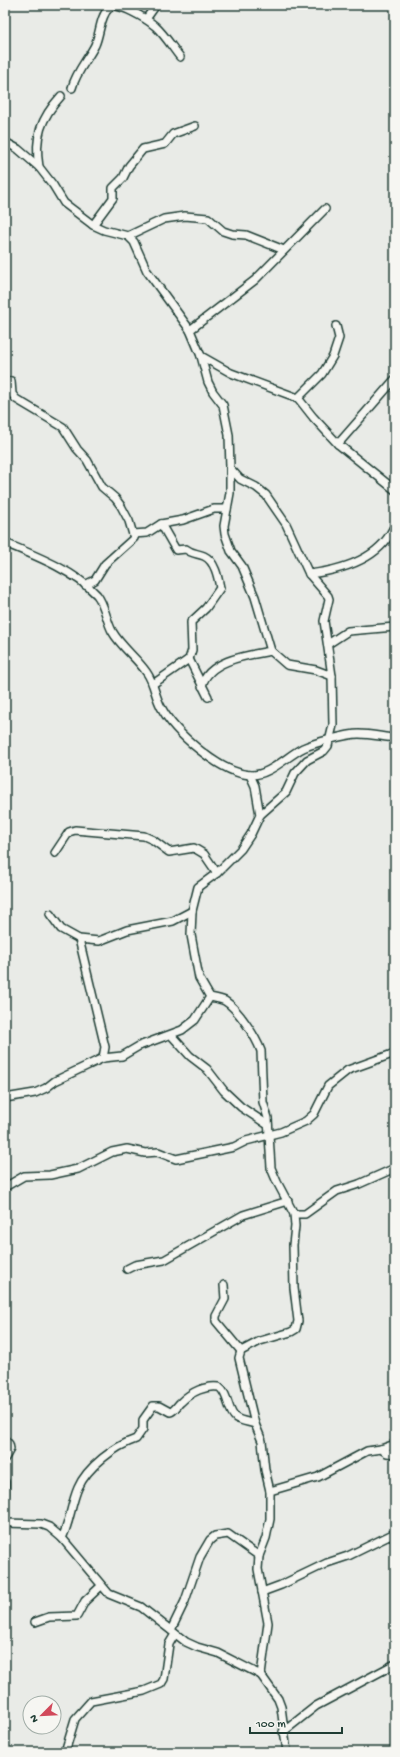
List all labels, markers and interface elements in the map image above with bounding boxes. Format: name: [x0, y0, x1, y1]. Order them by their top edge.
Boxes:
north arrow: [22, 1695, 62, 1735]
scale bar: [250, 1709, 342, 1735]
text: N: [28, 1713, 42, 1724]
text: 100 m: [255, 1718, 286, 1732]

